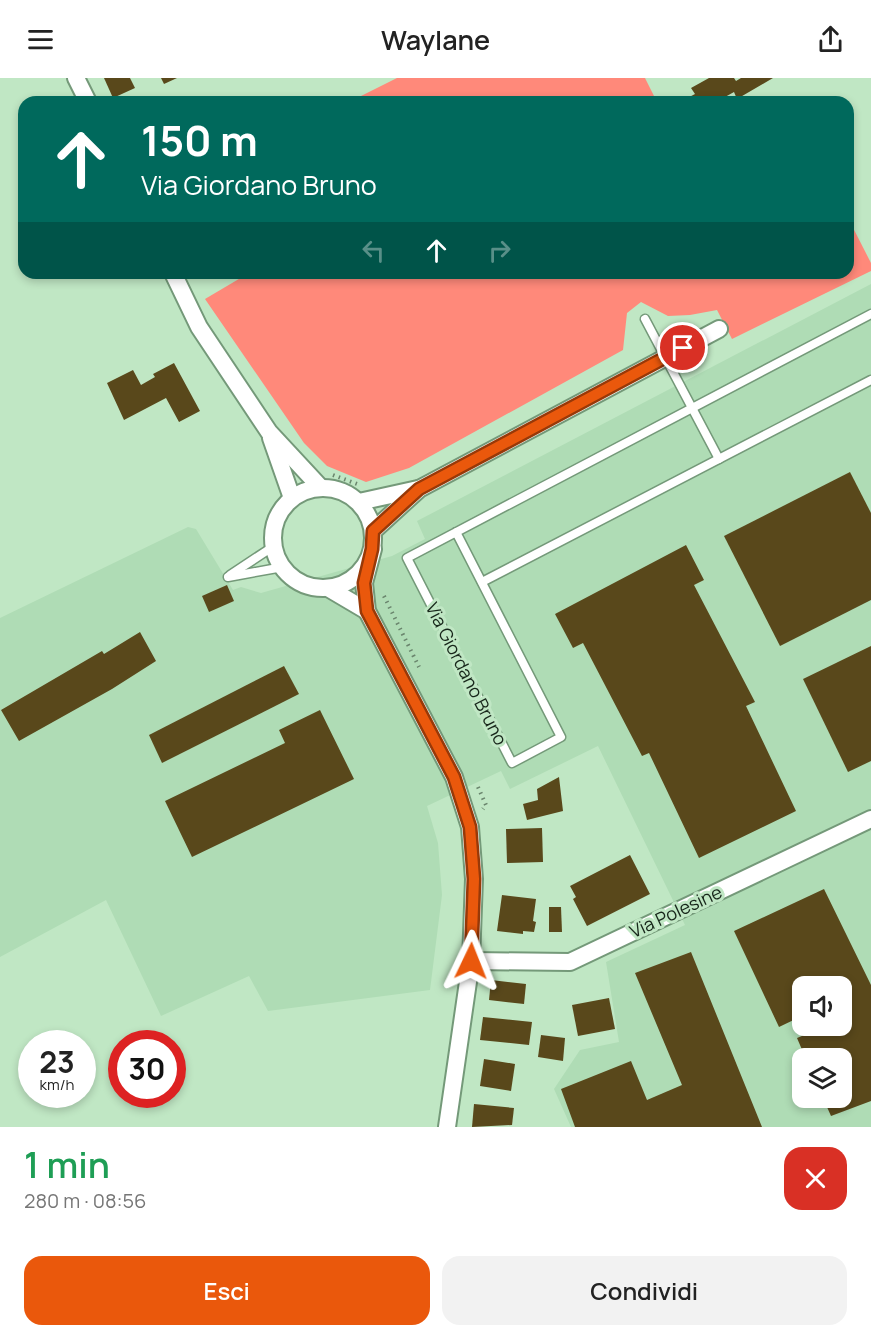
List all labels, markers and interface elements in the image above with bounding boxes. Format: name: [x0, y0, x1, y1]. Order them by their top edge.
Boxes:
text: Waylane: [381, 21, 490, 58]
icon: menu: [24, 23, 57, 56]
icon: share: [814, 23, 847, 56]
text: 150 m: [141, 111, 258, 169]
icon: ahead: [42, 120, 120, 198]
text: Via Giordano Bruno: [141, 166, 377, 203]
icon: left: [357, 234, 390, 267]
icon: ahead: [420, 234, 453, 267]
icon: right: [483, 234, 516, 267]
pin: [657, 322, 708, 373]
icon: arrive: [666, 331, 699, 364]
street label: Via Giordano Bruno: [421, 598, 513, 749]
street label: Via Polesine: [626, 879, 726, 943]
position arrow: [439, 929, 503, 993]
map controls: [792, 976, 852, 1108]
button: sound: [792, 976, 852, 1036]
speed limit sign: 30: [108, 1030, 186, 1108]
text: 23: [39, 1041, 75, 1082]
button: layers: [792, 1048, 852, 1108]
text: km/h: [40, 1074, 74, 1095]
text: 1 min: [24, 1140, 110, 1189]
button: close: [784, 1147, 847, 1210]
text: 280 m · 08:56: [24, 1187, 146, 1214]
button: Esci: [24, 1256, 430, 1325]
button: Condividi: [442, 1256, 847, 1325]

